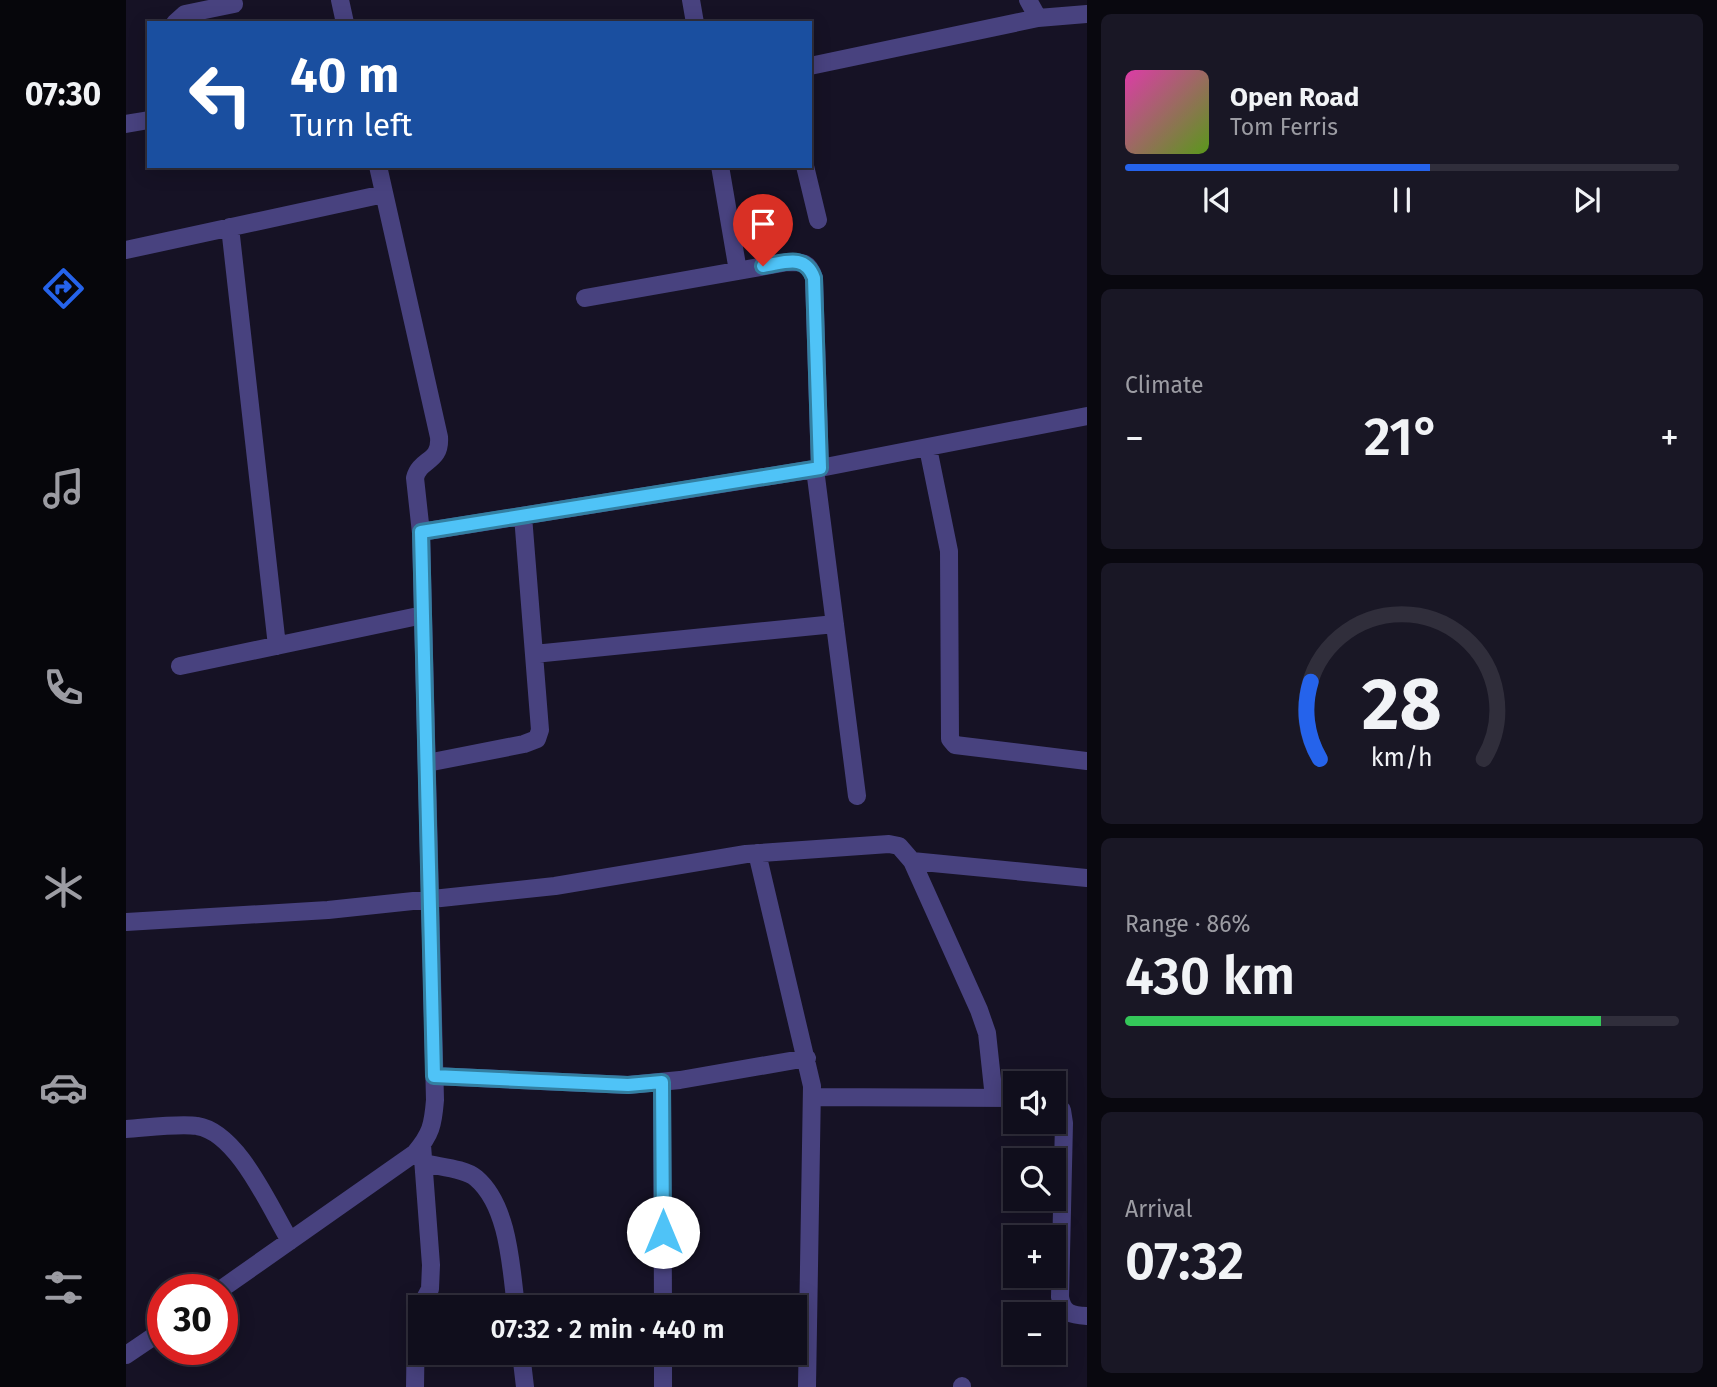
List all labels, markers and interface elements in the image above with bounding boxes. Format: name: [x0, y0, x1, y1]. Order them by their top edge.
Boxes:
text: 40 m: [290, 46, 399, 105]
icon: left: [175, 49, 266, 140]
text: 07:30: [25, 75, 101, 113]
text: Open Road: [1230, 82, 1359, 113]
text: Turn left: [290, 106, 412, 144]
text: Tom Ferris: [1230, 113, 1338, 141]
icon: previous: [1198, 181, 1236, 219]
icon: pause: [1383, 181, 1421, 219]
icon: next: [1568, 181, 1606, 219]
pin: [733, 194, 793, 266]
icon: arrive: [744, 205, 782, 243]
icon: directions: [39, 264, 88, 313]
text: Climate: [1125, 371, 1204, 399]
text: 21°: [1364, 406, 1440, 469]
text: −: [1125, 415, 1144, 461]
text: +: [1660, 415, 1679, 461]
icon: music: [39, 464, 88, 513]
text: 28: [1362, 662, 1442, 749]
icon: phone: [39, 663, 88, 712]
text: km/h: [1371, 743, 1433, 773]
icon: climate: [39, 863, 88, 912]
text: Range · 86%: [1125, 910, 1250, 938]
text: 430 km: [1125, 945, 1295, 1008]
icon: car: [39, 1063, 88, 1112]
map controls: [1003, 1071, 1066, 1365]
button: sound: [1003, 1071, 1066, 1134]
button: search: [1003, 1148, 1066, 1211]
position arrow: [626, 1195, 700, 1269]
text: Arrival: [1125, 1195, 1192, 1223]
button: +: [1003, 1225, 1066, 1288]
text: 07:32: [1125, 1230, 1244, 1293]
icon: filters: [39, 1263, 88, 1312]
speed limit sign: 30: [147, 1274, 238, 1365]
button: −: [1003, 1302, 1066, 1365]
text: 07:32 · 2 min · 440 m: [491, 1314, 724, 1345]

